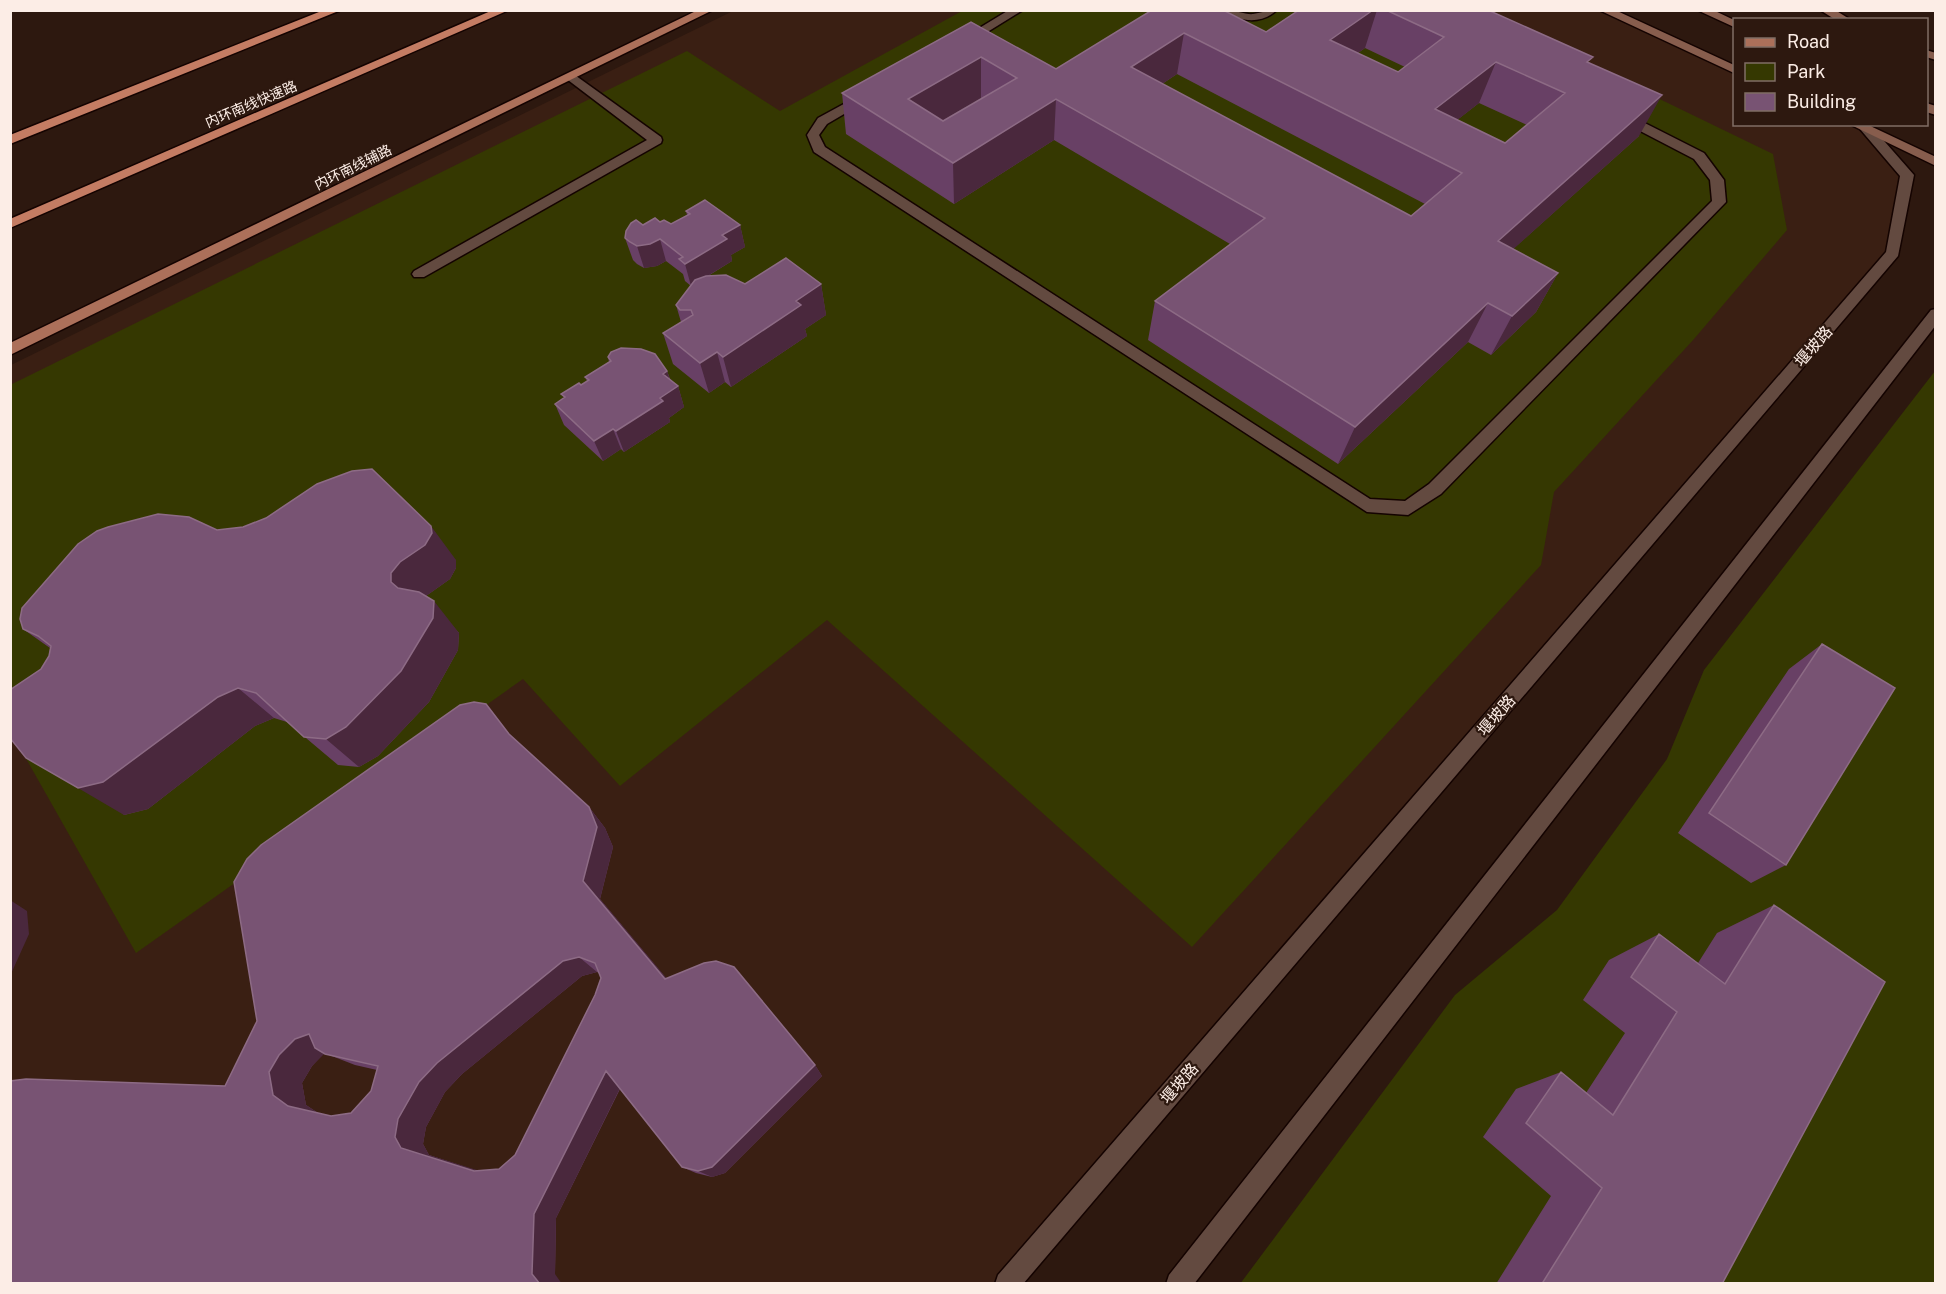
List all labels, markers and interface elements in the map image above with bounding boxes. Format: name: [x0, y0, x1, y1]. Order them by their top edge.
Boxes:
legend: [1733, 18, 1928, 126]
text: Road: [1787, 31, 1830, 52]
text: Park: [1787, 61, 1825, 82]
street label: 内环南线快速路: [203, 77, 299, 131]
text: Building: [1787, 91, 1856, 112]
street label: 内环南线辅路: [312, 141, 394, 193]
street label: 堰坡路: [1790, 322, 1836, 371]
street label: 堰坡路: [1473, 691, 1519, 740]
street label: 堰坡路: [1156, 1059, 1202, 1108]

